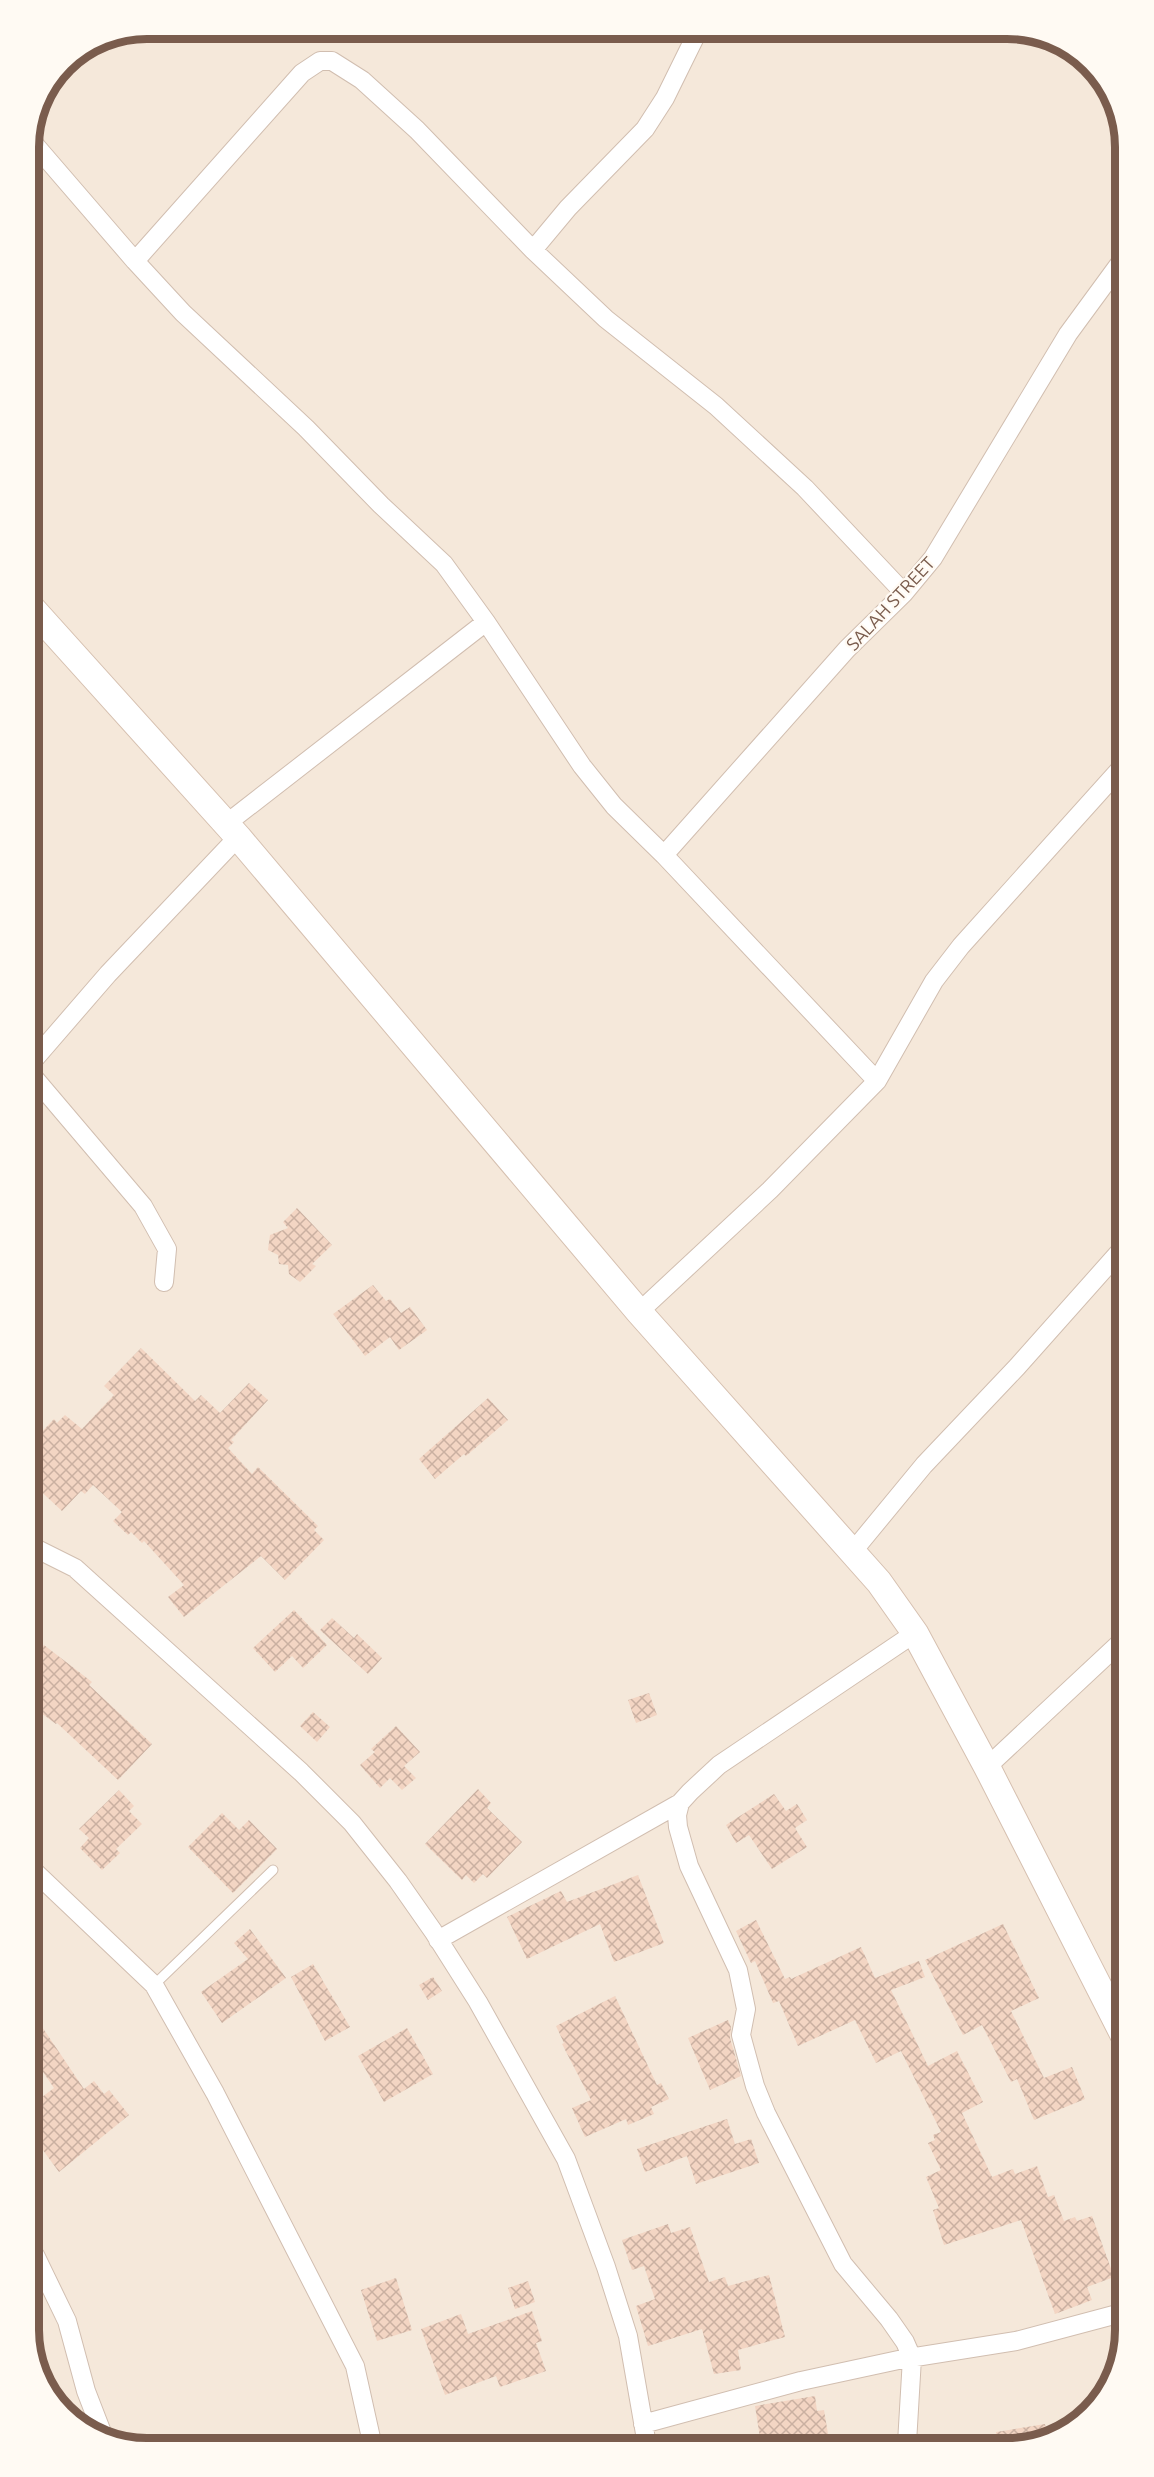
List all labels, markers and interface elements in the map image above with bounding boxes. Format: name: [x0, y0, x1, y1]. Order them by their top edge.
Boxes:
street label: SALAH STREET: [842, 552, 938, 654]

